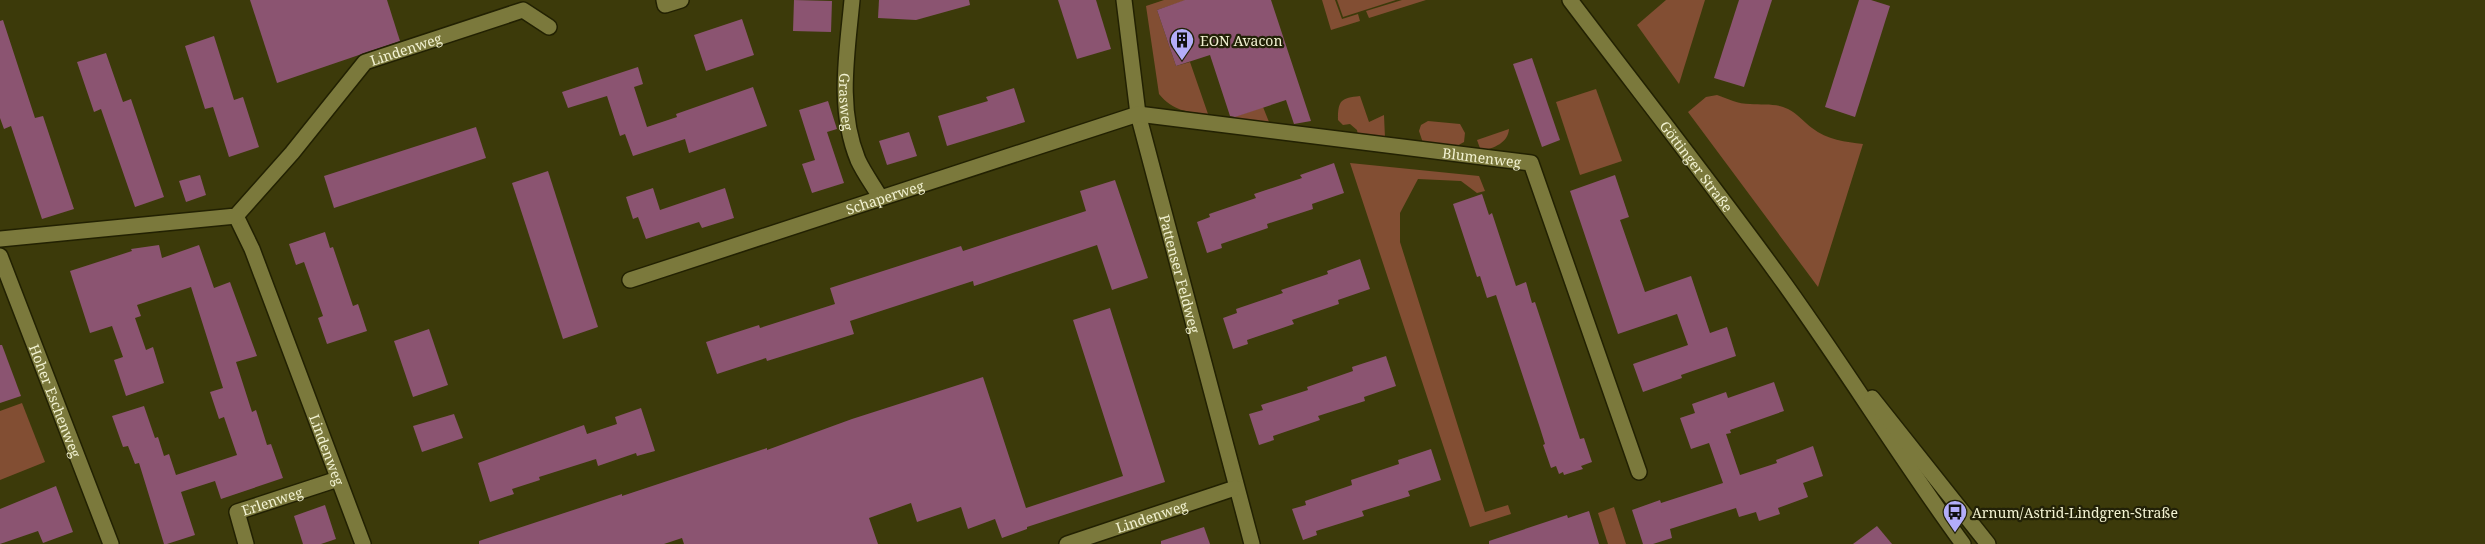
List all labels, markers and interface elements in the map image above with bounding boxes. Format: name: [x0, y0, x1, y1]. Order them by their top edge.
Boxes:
building icon: EON Avacon: [1169, 27, 1195, 61]
street label: Lindenweg: [367, 28, 445, 69]
place label: EON Avacon: [1200, 31, 1282, 50]
street label: Grasweg: [836, 73, 858, 132]
street label: Göttinger Straße: [1656, 117, 1738, 216]
street label: Blumenweg: [1441, 143, 1523, 171]
street label: Schaperweg: [843, 175, 927, 218]
street label: Pattenser Feldweg: [1155, 212, 1205, 336]
street label: Hoher Eschenweg: [25, 341, 86, 461]
street label: Lindenweg: [305, 411, 350, 488]
street label: Erlenweg: [239, 482, 305, 519]
street label: Lindenweg: [1113, 495, 1190, 537]
bus stop icon: Arnum/Astrid-Lindgren-Straße: [1942, 499, 1968, 533]
place label: Arnum/Astrid-Lindgren-Straße: [1972, 503, 2178, 522]

